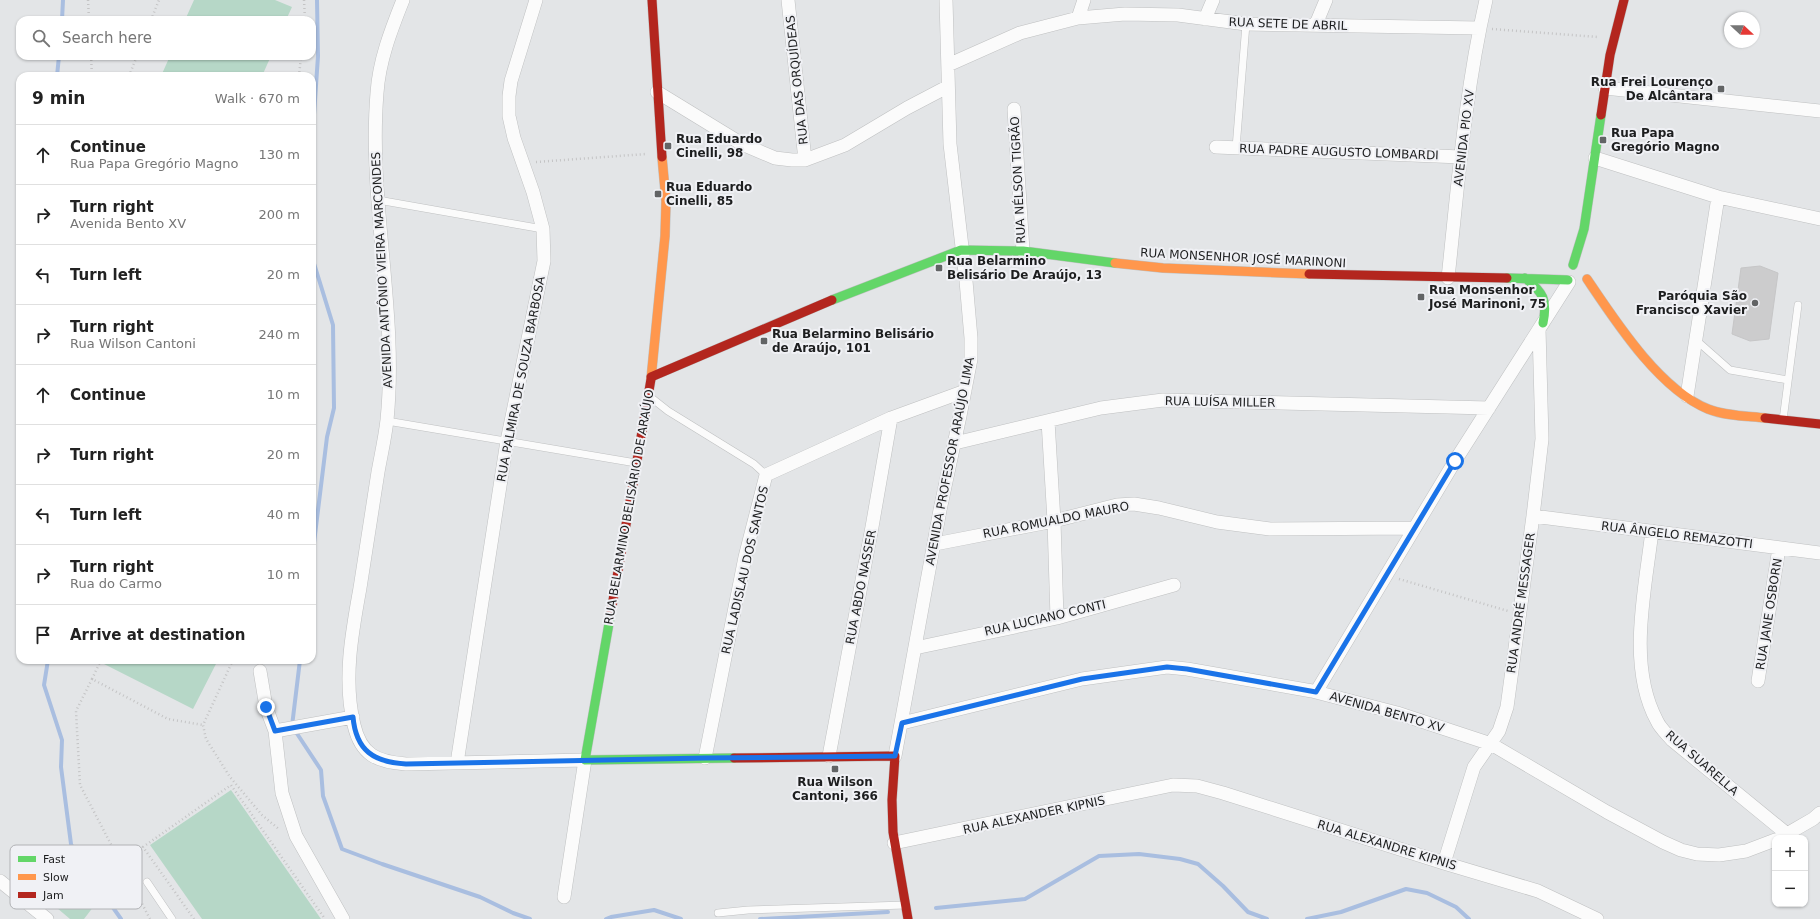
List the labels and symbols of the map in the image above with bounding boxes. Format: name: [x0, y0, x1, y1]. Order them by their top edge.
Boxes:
north arrow: [1724, 12, 1760, 48]
street label: RUA DAS ORQUÍDEAS: [782, 15, 811, 145]
street label: RUA SETE DE ABRIL: [1228, 15, 1348, 33]
place label: Rua Frei Lourenço De Alcântara: [1591, 75, 1713, 103]
marker: Rua Frei Lourenço De Alcântara: [1716, 84, 1726, 94]
street label: AVENIDA PIO XV: [1451, 88, 1477, 187]
street label: RUA NÉLSON TIGRÃO: [1007, 116, 1028, 244]
place label: Rua Papa Gregório Magno: [1611, 126, 1720, 154]
place label: Rua Eduardo Cinelli, 98: [676, 132, 762, 160]
marker: Rua Papa Gregório Magno: [1598, 135, 1608, 145]
marker: Rua Eduardo Cinelli, 98: [663, 141, 673, 151]
street label: RUA PADRE AUGUSTO LOMBARDI: [1239, 142, 1439, 162]
street label: AVENIDA ANTÔNIO VIEIRA MARCONDES: [368, 151, 395, 389]
place label: Rua Eduardo Cinelli, 85: [666, 180, 752, 208]
marker: Rua Eduardo Cinelli, 85: [653, 189, 663, 199]
street label: RUA MONSENHOR JOSÉ MARINONI: [1140, 245, 1346, 270]
place label: Rua Belarmino Belisário De Araújo, 13: [947, 254, 1102, 282]
marker: Rua Belarmino Belisário De Araújo, 13: [934, 263, 944, 273]
street label: RUA PALMIRA DE SOUZA BARBOSA: [494, 274, 548, 483]
place label: Rua Monsenhor José Marinoni, 75: [1428, 283, 1546, 311]
place label: Paróquia São Francisco Xavier: [1636, 289, 1747, 317]
marker: Rua Monsenhor José Marinoni, 75: [1416, 292, 1426, 302]
marker: Paróquia São Francisco Xavier: [1750, 298, 1760, 308]
place label: Rua Belarmino Belisário de Araújo, 101: [772, 327, 934, 355]
marker: Rua Belarmino Belisário de Araújo, 101: [759, 336, 769, 346]
street label: AVENIDA PROFESSOR ARAÚJO LIMA: [922, 355, 977, 566]
street label: RUA BELARMINO BELISÁRIO DE ARAÚJO: [600, 388, 657, 626]
street label: RUA LUÍSA MILLER: [1165, 393, 1275, 410]
route start: [1446, 452, 1464, 470]
street label: RUA LADISLAU DOS SANTOS: [719, 485, 771, 655]
street label: RUA ROMUALDO MAURO: [982, 499, 1130, 541]
street label: RUA ÂNGELO REMAZOTTI: [1600, 518, 1754, 551]
street label: RUA ABDO NASSER: [843, 529, 879, 645]
street label: RUA ANDRÉ MESSAGER: [1503, 532, 1538, 674]
street label: RUA JANE OSBORN: [1753, 557, 1785, 671]
street label: RUA LUCIANO CONTI: [983, 597, 1107, 639]
street label: AVENIDA BENTO XV: [1328, 689, 1447, 735]
route end: [257, 698, 275, 716]
street label: RUA SUARELLA: [1663, 728, 1742, 799]
marker: Rua Wilson Cantoni, 366: [830, 764, 840, 774]
place label: Rua Wilson Cantoni, 366: [792, 775, 878, 803]
street label: RUA ALEXANDER KIPNIS: [962, 793, 1106, 837]
street label: RUA ALEXANDRE KIPNIS: [1316, 817, 1458, 873]
legend: [10, 845, 142, 909]
text: Fast: [43, 853, 66, 866]
text: Slow: [43, 871, 69, 884]
text: Jam: [42, 889, 64, 902]

